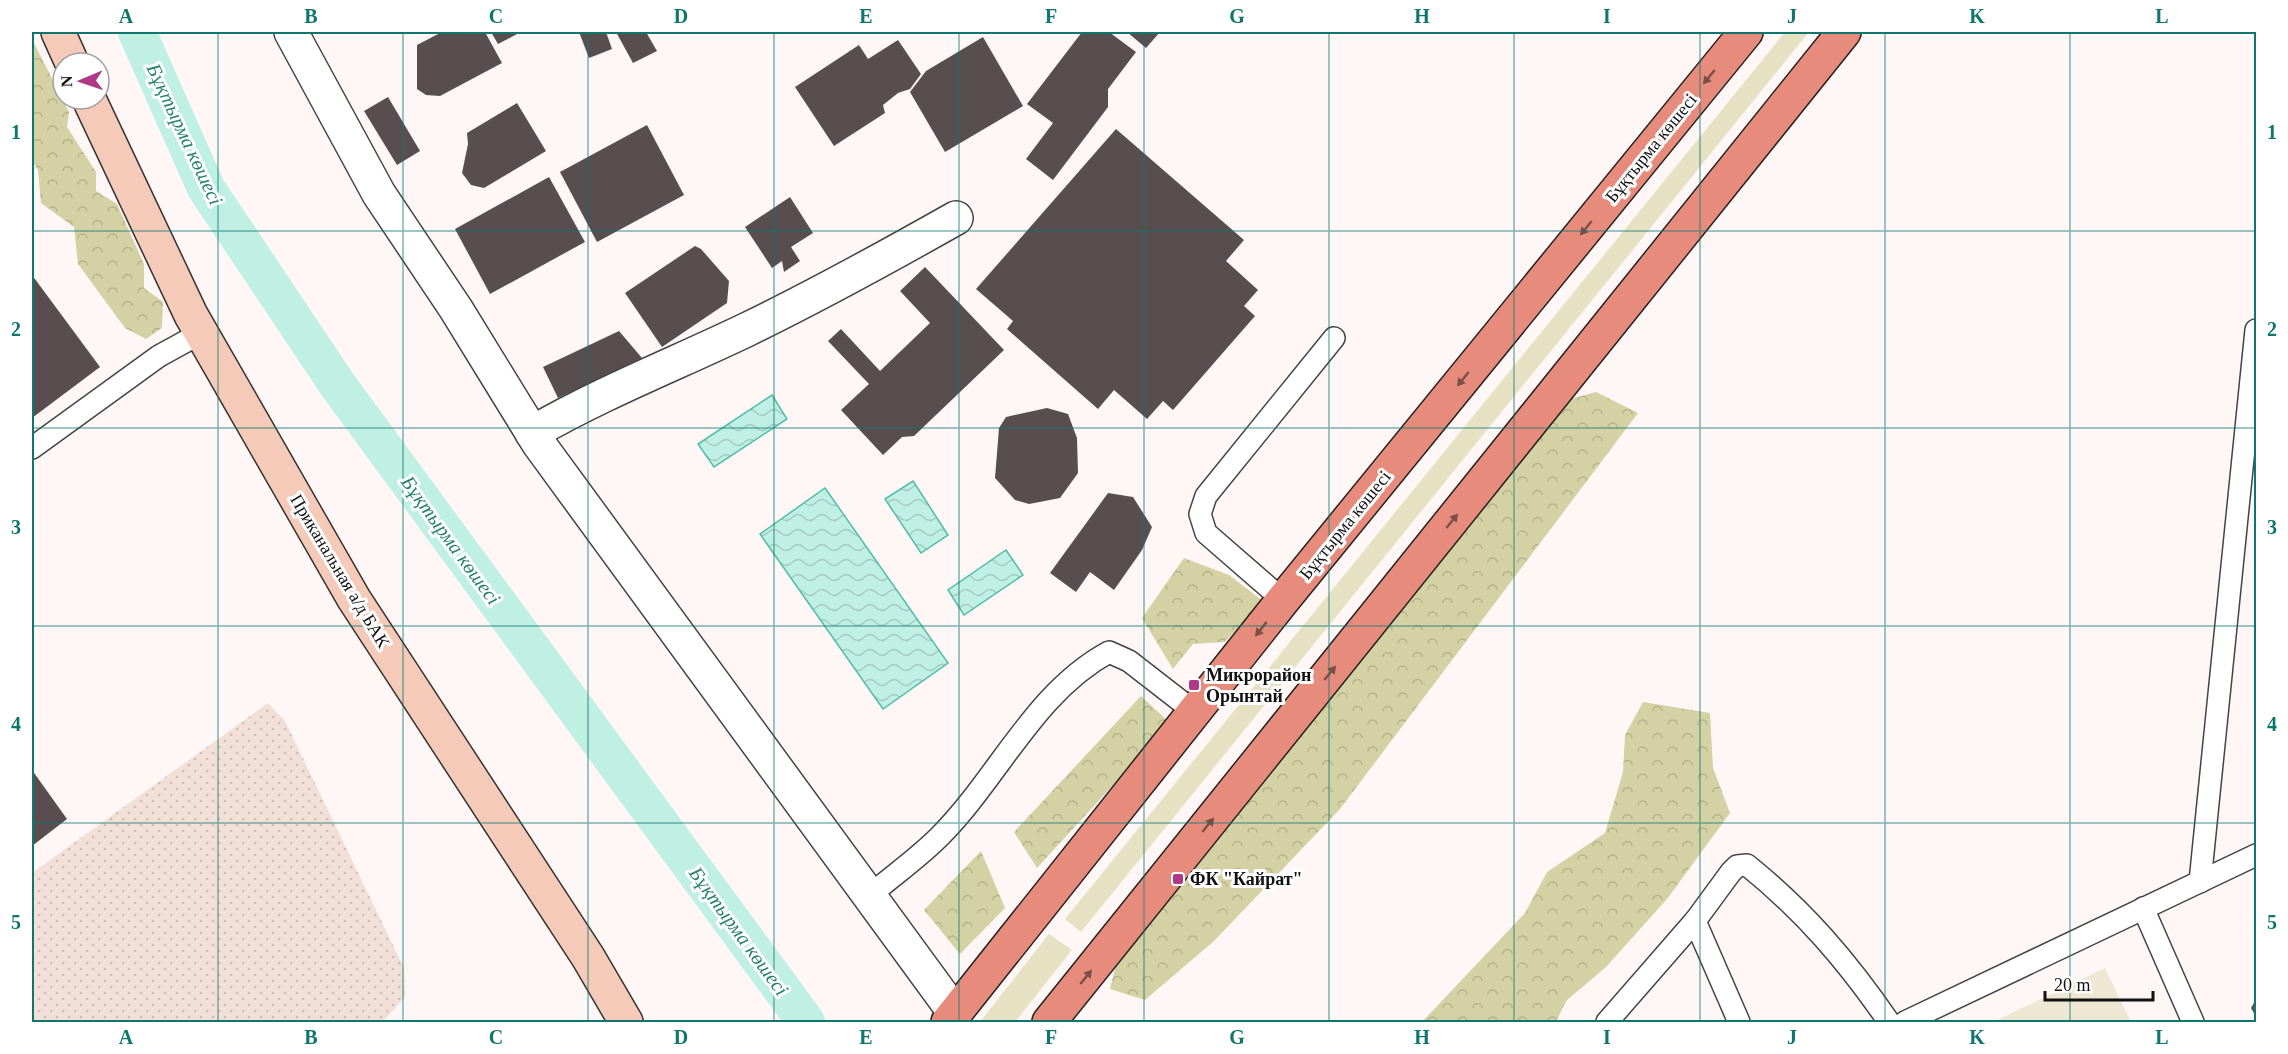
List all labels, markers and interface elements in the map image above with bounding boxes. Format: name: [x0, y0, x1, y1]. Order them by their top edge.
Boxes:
text: A: [119, 5, 134, 27]
text: B: [304, 5, 318, 27]
text: C: [489, 5, 503, 27]
text: D: [674, 5, 688, 27]
text: E: [859, 5, 873, 27]
text: F: [1045, 5, 1057, 27]
text: G: [1229, 5, 1245, 27]
text: H: [1414, 5, 1430, 27]
text: I: [1603, 5, 1611, 27]
text: J: [1787, 5, 1797, 27]
text: K: [1969, 5, 1985, 27]
text: L: [2155, 5, 2169, 27]
north arrow: [51, 51, 111, 111]
water label: Бұқтырма көшесі: [141, 59, 227, 209]
one-way arrow: [1703, 69, 1716, 85]
text: N: [58, 75, 75, 88]
street label: Бұқтырма көшесі: [1601, 90, 1701, 206]
text: 1: [11, 121, 21, 143]
text: 1: [2267, 121, 2277, 143]
one-way arrow: [1580, 220, 1593, 235]
text: 2: [11, 318, 21, 340]
text: 2: [2267, 318, 2277, 340]
one-way arrow: [1457, 372, 1470, 387]
street label: Бұқтырма көшесі: [1295, 467, 1395, 583]
water label: Бұқтырма көшесі: [396, 471, 505, 609]
street label: Приканальная а/д БАК: [286, 491, 394, 652]
one-way arrow: [1445, 513, 1458, 529]
text: 3: [11, 516, 21, 538]
text: 3: [2267, 516, 2277, 538]
one-way arrow: [1255, 621, 1268, 637]
place label: Микрорайон Орынтай: [1206, 665, 1312, 706]
one-way arrow: [1323, 665, 1336, 681]
marker: Микрорайон Орынтай: [1187, 678, 1201, 692]
text: 4: [11, 713, 21, 735]
text: 4: [2267, 713, 2277, 735]
one-way arrow: [1201, 817, 1214, 833]
water label: Бұқтырма көшесі: [684, 862, 793, 1000]
place label: ФК "Кайрат": [1190, 869, 1303, 889]
marker: ФК "Кайрат": [1171, 872, 1185, 886]
text: 5: [11, 911, 21, 933]
text: 5: [2267, 911, 2277, 933]
scale bar: [2045, 964, 2153, 1002]
one-way arrow: [1079, 969, 1092, 985]
text: 20 m: [2054, 975, 2091, 995]
text: A: [119, 1026, 134, 1048]
text: B: [304, 1026, 318, 1048]
text: C: [489, 1026, 503, 1048]
text: D: [674, 1026, 688, 1048]
text: E: [859, 1026, 873, 1048]
text: F: [1045, 1026, 1057, 1048]
text: G: [1229, 1026, 1245, 1048]
text: H: [1414, 1026, 1430, 1048]
text: I: [1603, 1026, 1611, 1048]
text: J: [1787, 1026, 1797, 1048]
text: K: [1969, 1026, 1985, 1048]
text: L: [2155, 1026, 2169, 1048]

